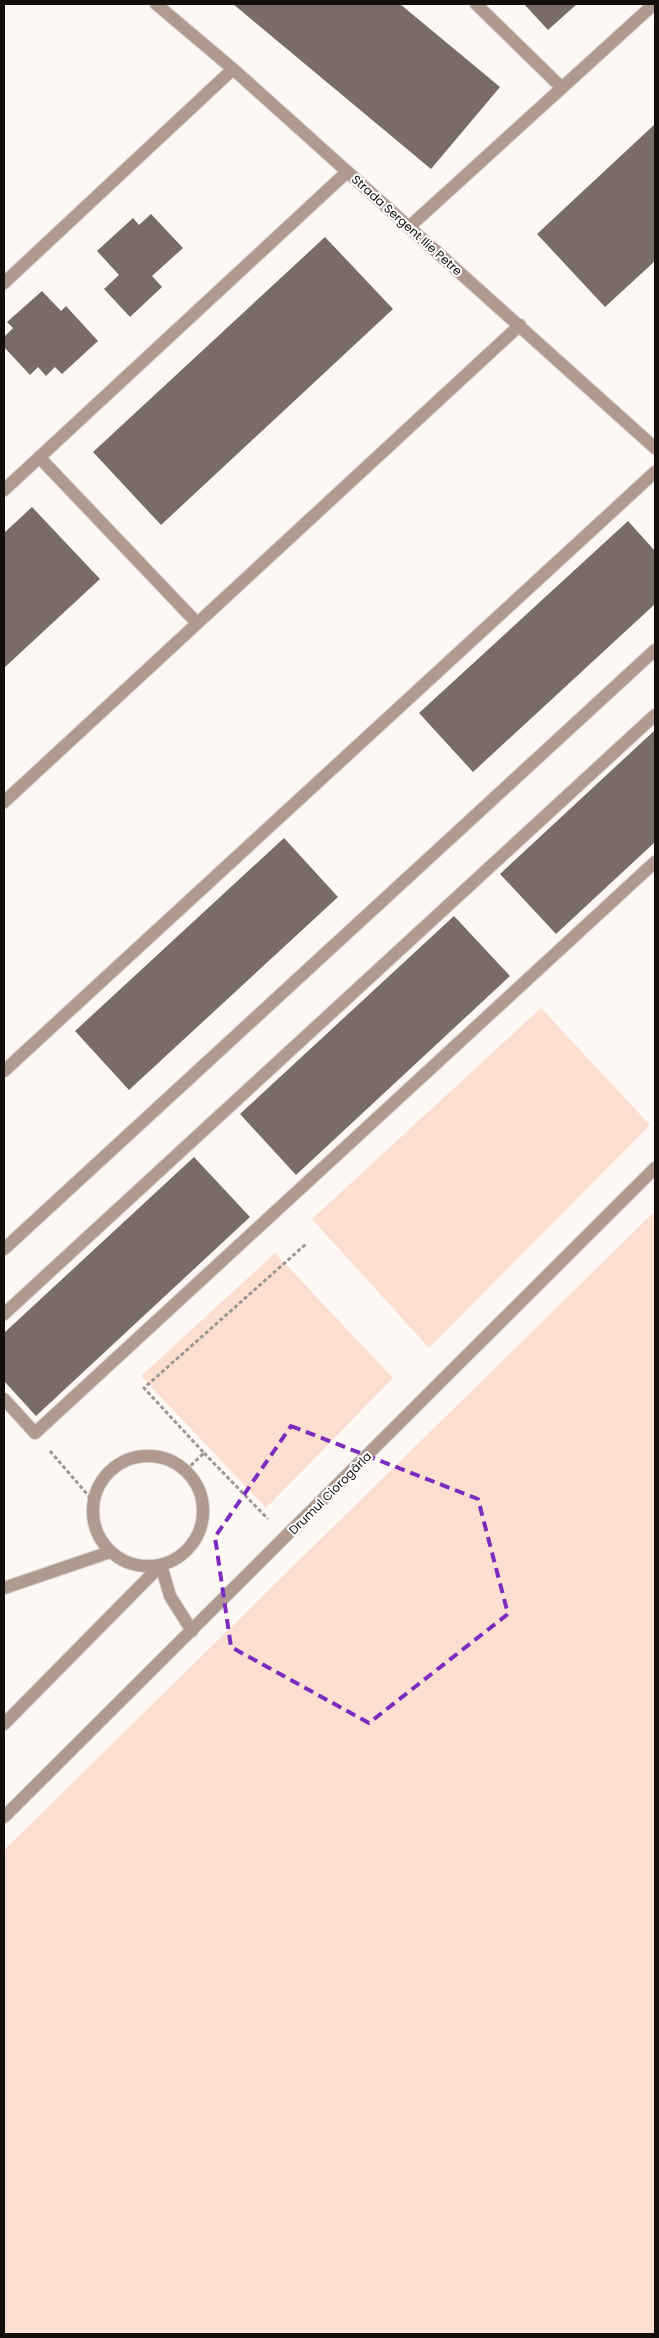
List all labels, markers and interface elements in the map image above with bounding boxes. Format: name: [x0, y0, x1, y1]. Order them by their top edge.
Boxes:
street label: Strada Sergent Ilie Petre: [348, 171, 466, 279]
street label: Drumul Ciorogârla: [285, 1448, 375, 1538]

